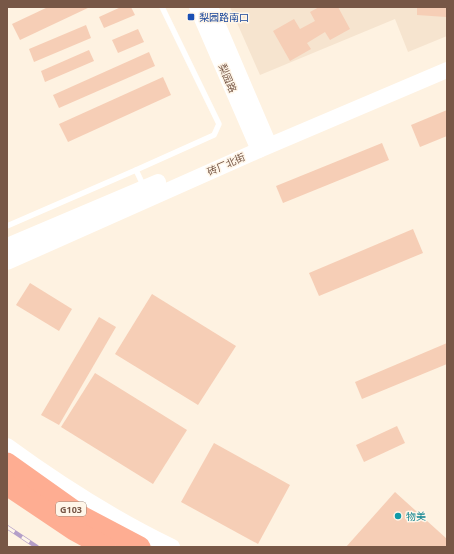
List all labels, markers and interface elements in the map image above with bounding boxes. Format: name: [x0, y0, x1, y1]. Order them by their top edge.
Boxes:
place label: 梨园路南口: [199, 10, 249, 24]
marker: 梨园路南口: [186, 12, 196, 22]
street label: 梨园路: [216, 61, 240, 95]
street label: 砖厂北街: [205, 149, 247, 179]
road number: G103: [56, 502, 86, 516]
place label: 物美: [406, 509, 426, 523]
marker: 物美: [393, 511, 403, 521]

